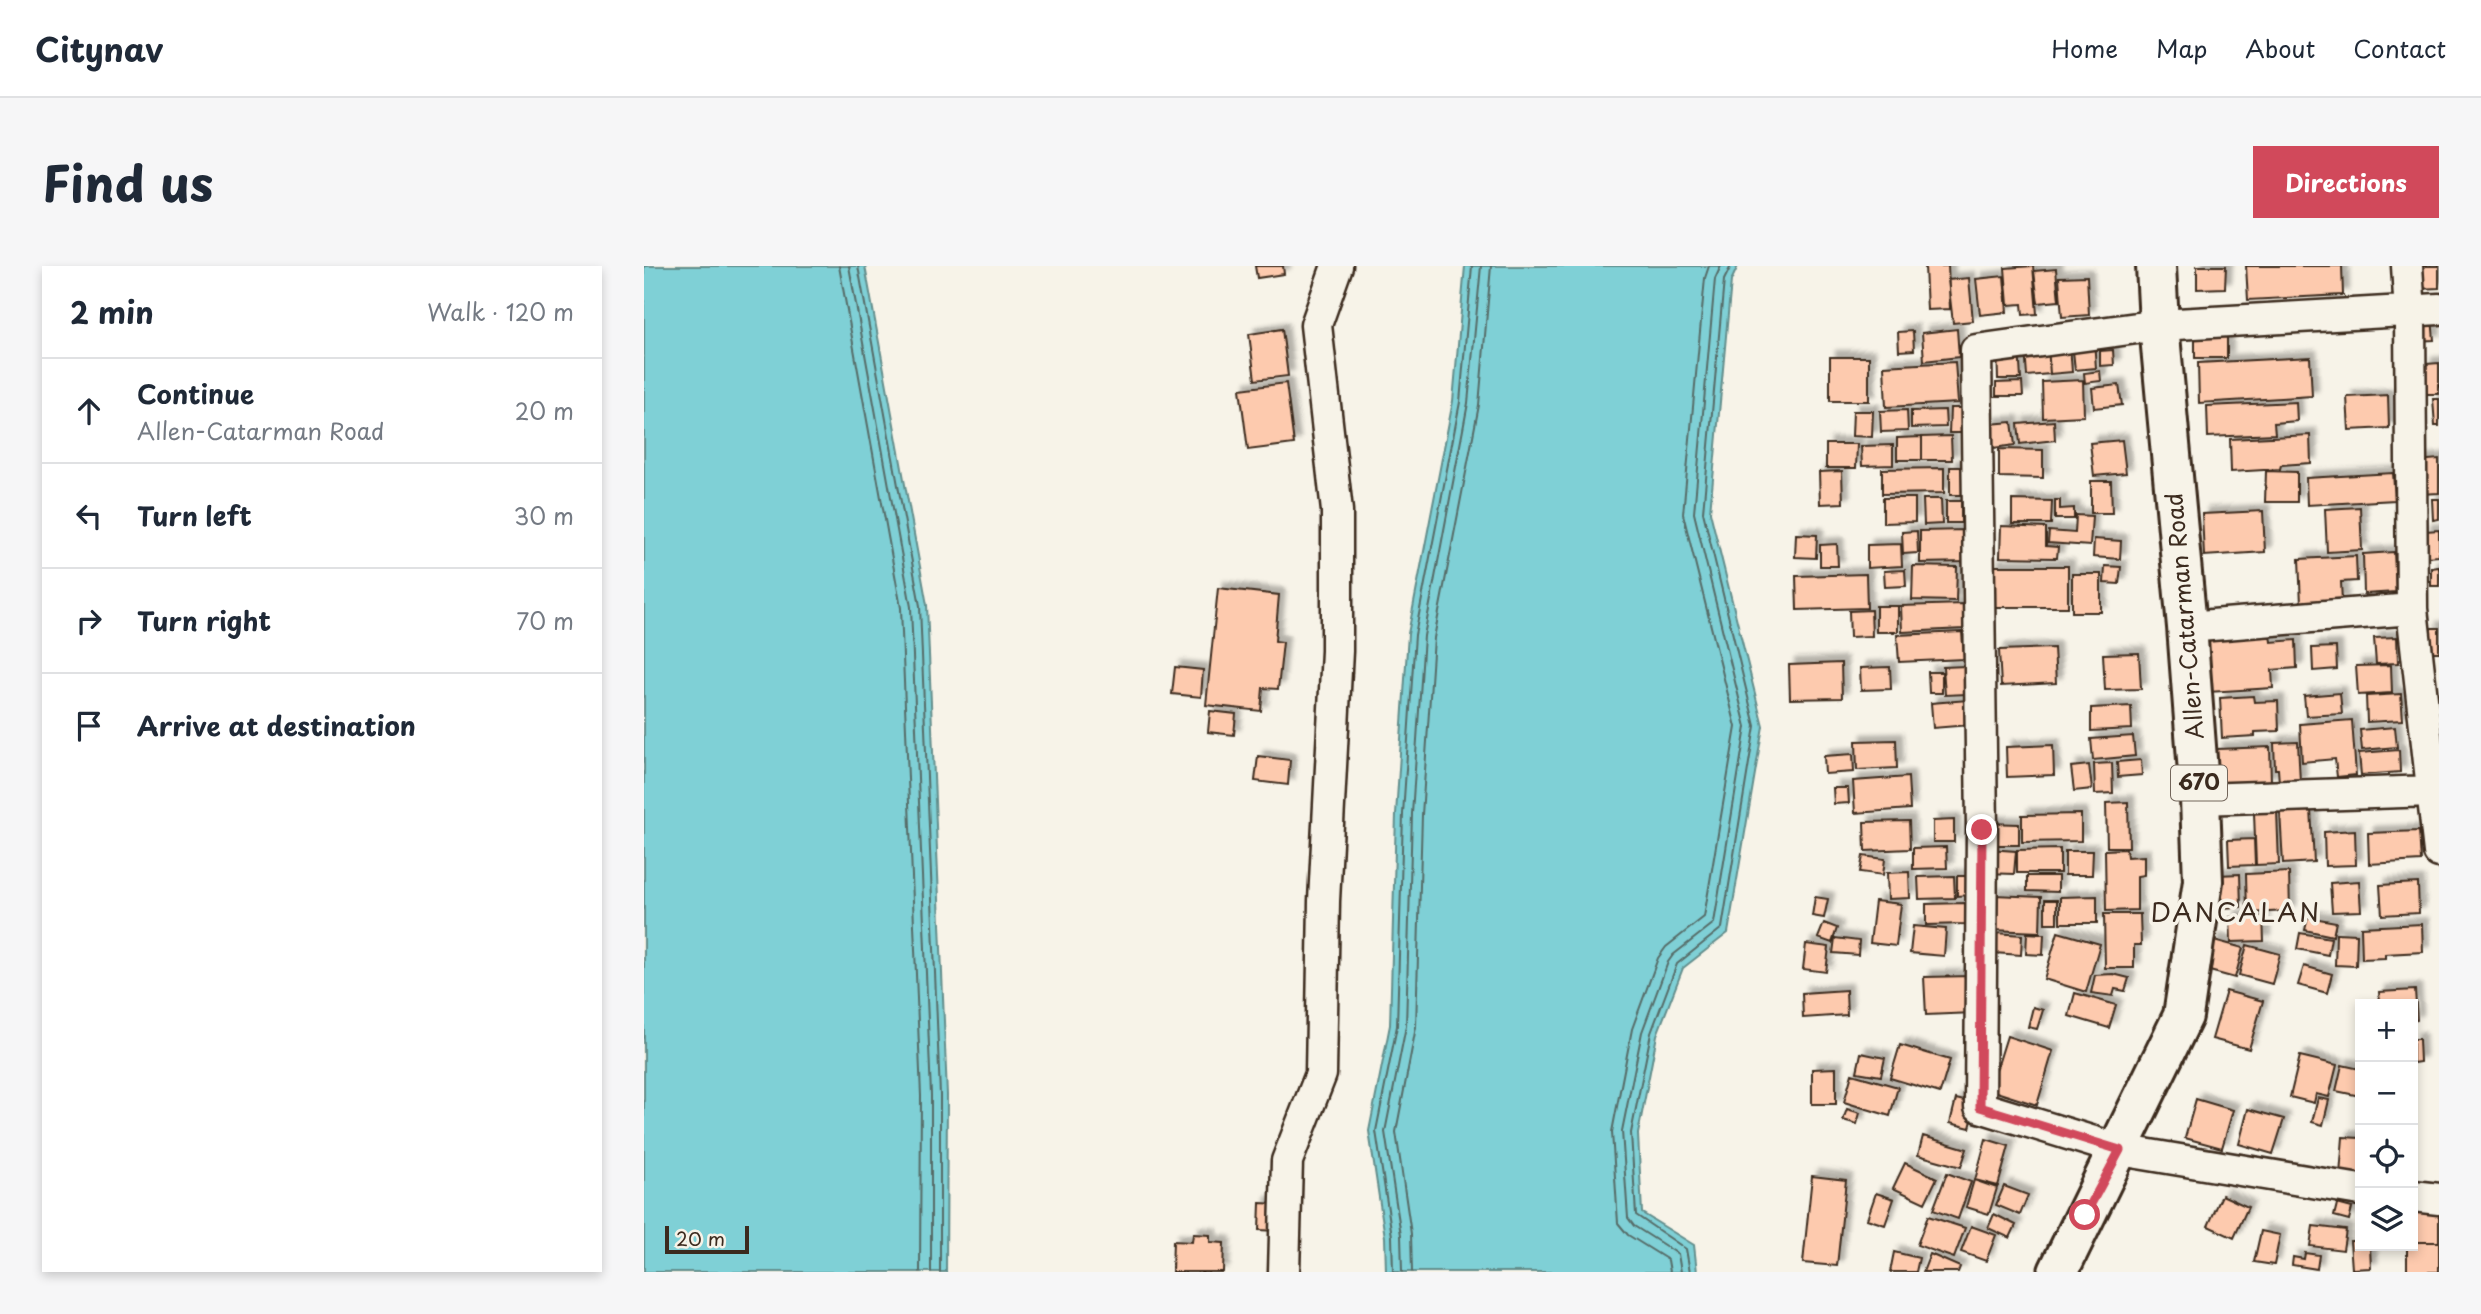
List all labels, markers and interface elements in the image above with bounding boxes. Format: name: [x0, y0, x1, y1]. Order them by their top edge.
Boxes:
text: Citynav: [35, 23, 163, 73]
text: Home: [2051, 30, 2118, 66]
text: Map: [2156, 30, 2207, 66]
text: About: [2245, 30, 2315, 66]
text: Contact: [2353, 30, 2446, 66]
text: Find us: [42, 145, 213, 219]
button: Directions: [2253, 146, 2439, 218]
text: 2 min: [70, 289, 154, 334]
text: Walk · 120 m: [427, 294, 574, 329]
text: Continue: [137, 374, 254, 413]
icon: ahead: [70, 392, 108, 430]
text: 20 m: [515, 393, 574, 428]
text: Allen-Catarman Road: [137, 413, 384, 448]
street label: Allen-Catarman Road: [2155, 491, 2212, 741]
text: Turn left: [137, 496, 252, 535]
icon: left: [70, 497, 108, 535]
text: 30 m: [513, 498, 574, 533]
text: Turn right: [137, 601, 271, 640]
icon: right: [70, 602, 108, 640]
text: 70 m: [516, 603, 574, 638]
text: Arrive at destination: [137, 706, 416, 745]
icon: arrive: [70, 707, 108, 745]
road number: 670: [2171, 766, 2227, 800]
route end: [1966, 814, 1997, 845]
district label: DANCALAN: [2151, 892, 2321, 931]
map controls: [2355, 999, 2418, 1251]
button: +: [2355, 999, 2418, 1062]
button: −: [2355, 1062, 2418, 1125]
button: locate: [2355, 1125, 2418, 1188]
button: layers: [2355, 1188, 2418, 1251]
route start: [2069, 1199, 2100, 1230]
scale bar: [665, 1223, 749, 1255]
text: 20 m: [676, 1224, 725, 1252]

